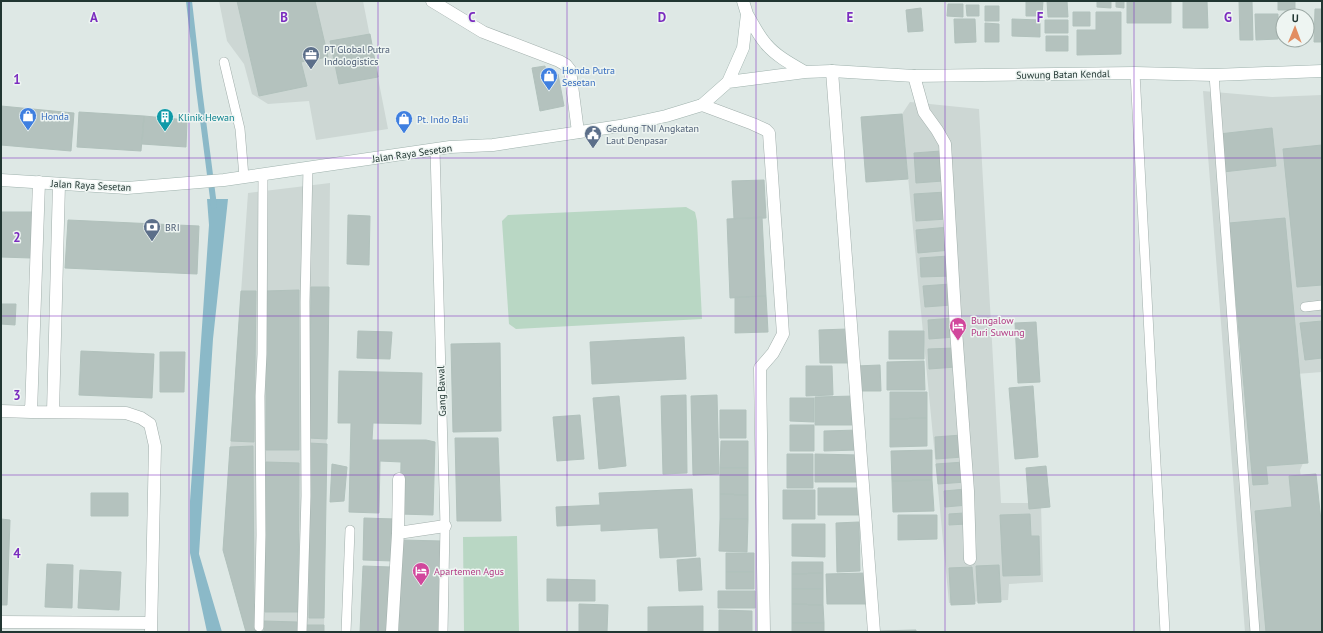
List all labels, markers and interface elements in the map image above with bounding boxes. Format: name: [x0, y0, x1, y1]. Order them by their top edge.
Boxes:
north arrow: [1275, 8, 1315, 48]
text: A: [90, 9, 98, 26]
text: B: [280, 9, 288, 26]
text: C: [468, 9, 476, 26]
text: D: [658, 9, 666, 26]
text: E: [847, 9, 854, 26]
text: F: [1037, 9, 1044, 26]
text: G: [1224, 9, 1232, 26]
text: U: [1292, 11, 1299, 25]
place label: PT Global Putra Indologistics: [324, 43, 390, 68]
office icon: PT Global Putra Indologistics: [301, 45, 321, 70]
place label: Honda Putra Sesetan: [562, 64, 615, 89]
shop icon: Honda Putra Sesetan: [539, 66, 559, 91]
street label: Suwung Batan Kendal: [1016, 67, 1110, 82]
text: 1: [13, 71, 21, 88]
shop icon: Honda: [18, 106, 38, 131]
building icon: Klinik Hewan: [155, 107, 175, 132]
shop icon: Pt. Indo Bali: [394, 109, 414, 134]
place label: Honda: [41, 110, 69, 123]
place label: Klinik Hewan: [178, 111, 234, 124]
place label: Pt. Indo Bali: [417, 113, 468, 126]
place label: Gedung TNI Angkatan Laut Denpasar: [606, 122, 699, 147]
public building icon: Gedung TNI Angkatan Laut Denpasar: [583, 124, 603, 149]
street label: Jalan Raya Sesetan: [370, 141, 453, 166]
street label: Jalan Raya Sesetan: [49, 177, 132, 194]
bank icon: BRI: [142, 217, 162, 242]
place label: BRI: [165, 221, 180, 234]
text: 2: [13, 229, 21, 246]
place label: Bungalow Puri Suwung: [971, 314, 1025, 339]
hotel icon: Bungalow Puri Suwung: [948, 316, 968, 341]
street label: Gang Bawal: [434, 365, 449, 417]
text: 3: [13, 387, 21, 404]
text: 4: [13, 545, 21, 562]
hotel icon: Apartemen Agus: [411, 561, 431, 586]
place label: Apartemen Agus: [434, 565, 504, 578]

